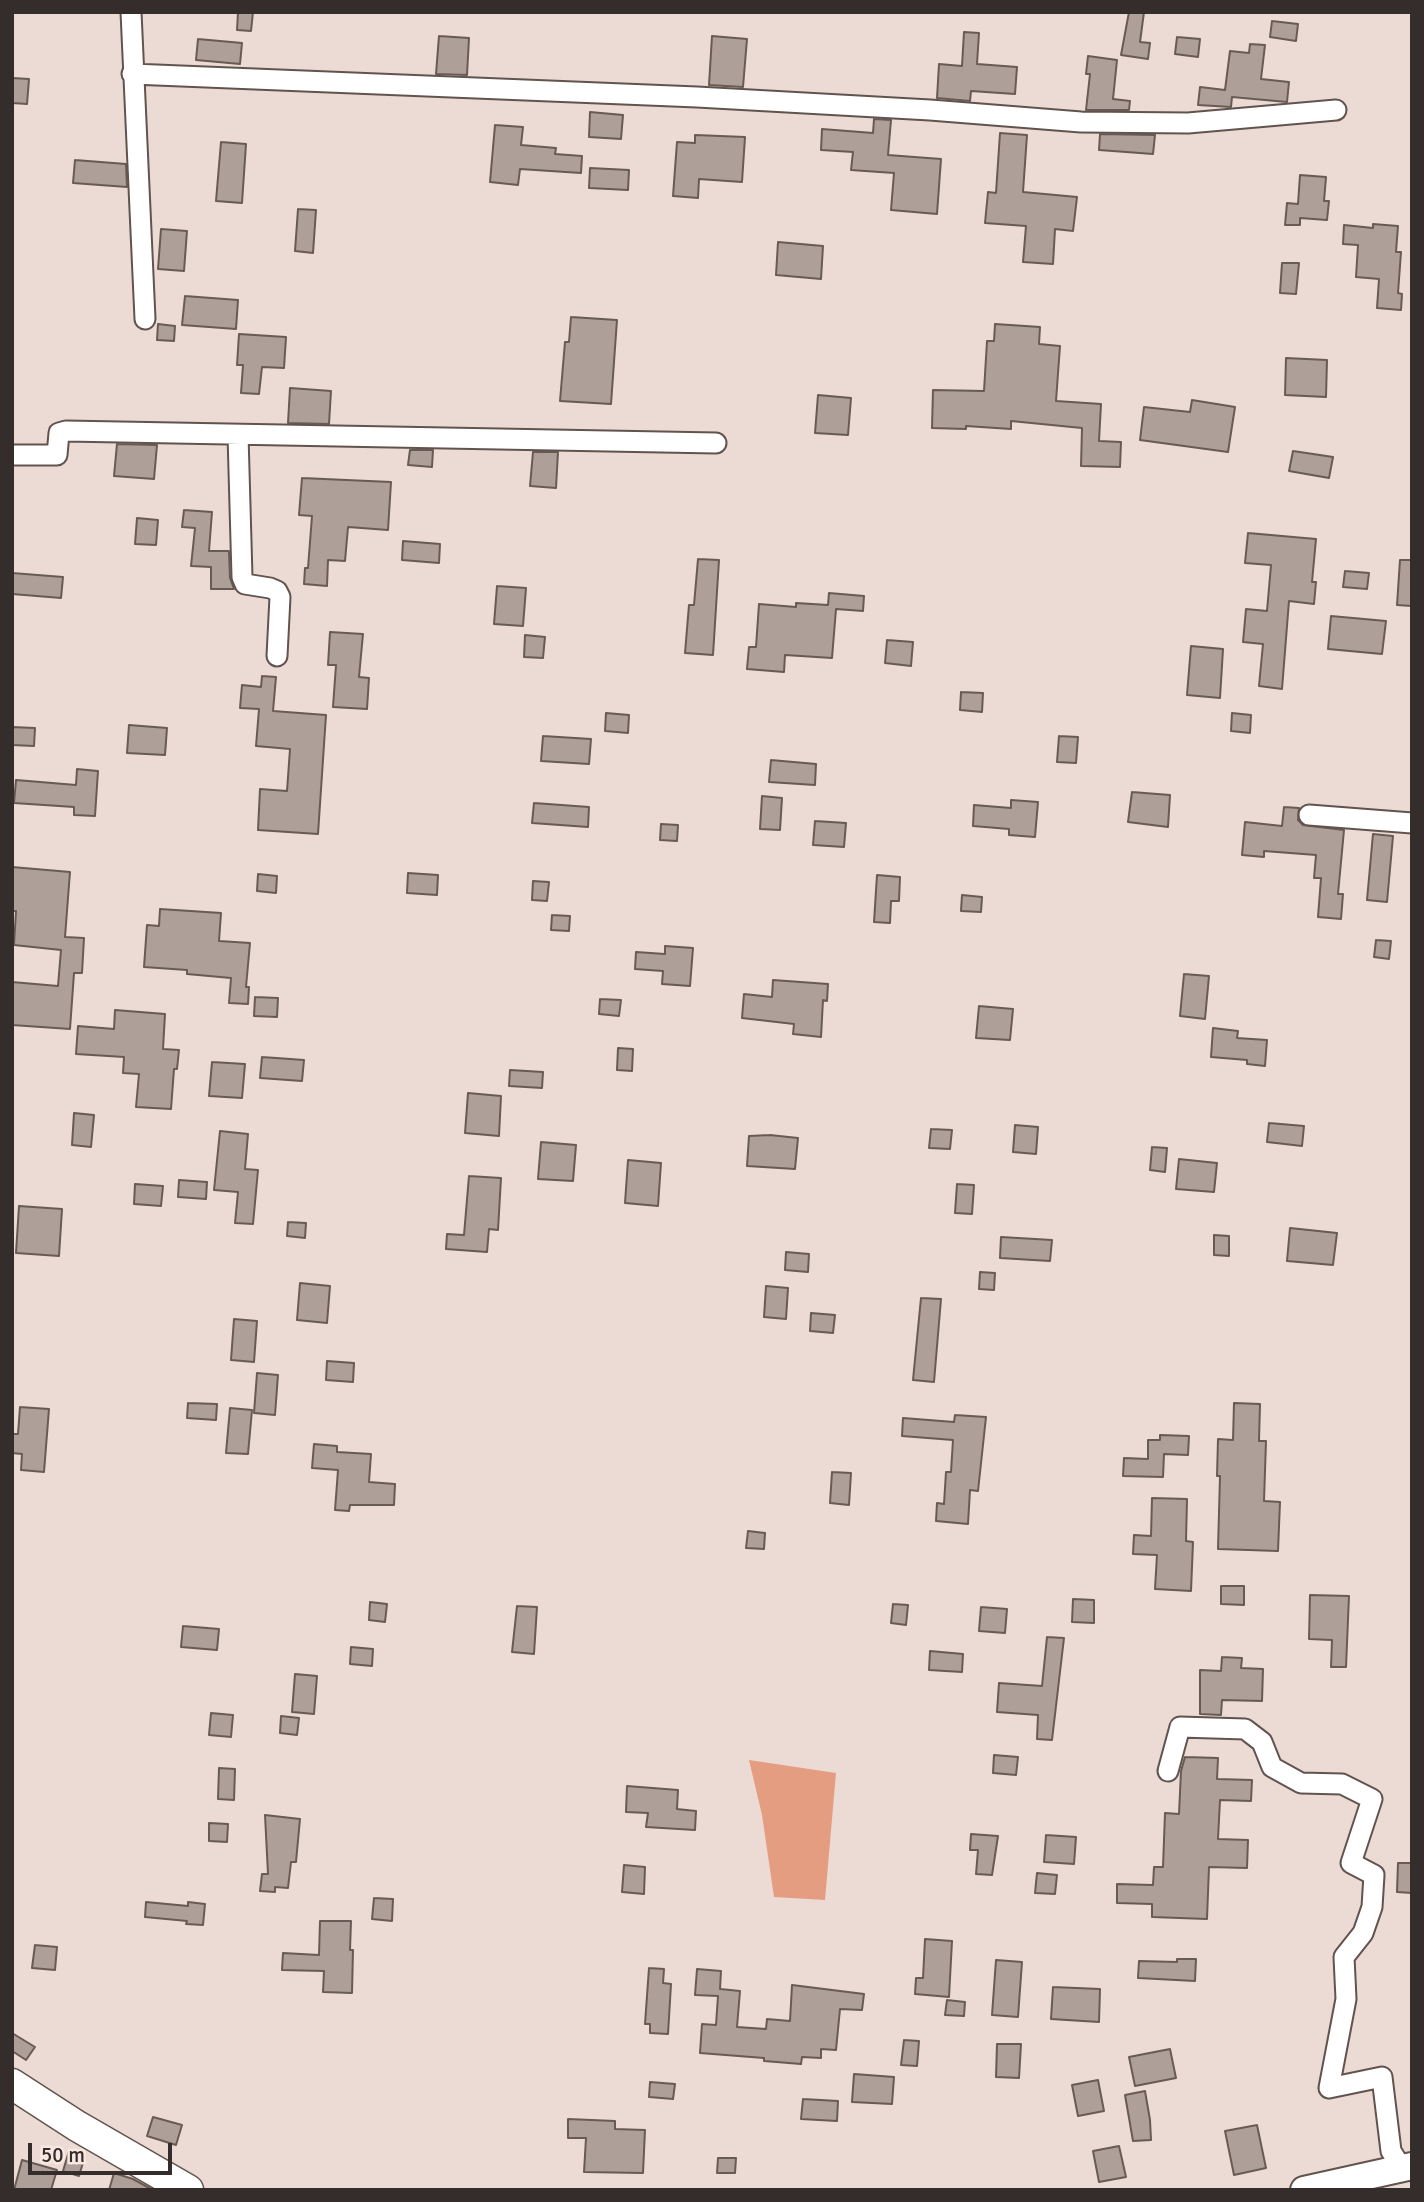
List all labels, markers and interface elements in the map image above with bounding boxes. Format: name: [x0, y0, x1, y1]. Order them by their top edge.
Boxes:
scale bar: [32, 2128, 175, 2172]
text: 50 m: [41, 2142, 85, 2168]

